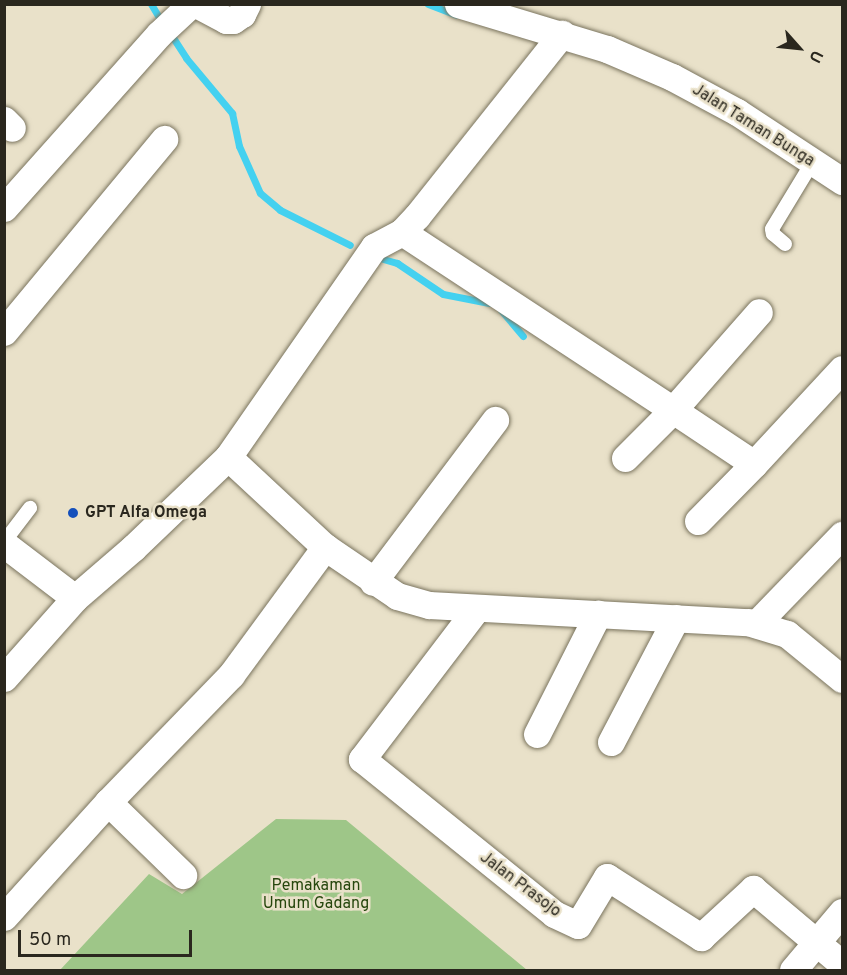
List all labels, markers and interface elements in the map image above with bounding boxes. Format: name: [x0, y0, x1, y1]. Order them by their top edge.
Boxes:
north arrow: [769, 18, 829, 78]
text: U: [804, 47, 827, 66]
street label: Jalan Taman Bunga: [688, 80, 818, 172]
place label: GPT Alfa Omega: [85, 503, 208, 523]
marker: GPT Alfa Omega: [66, 506, 80, 520]
street label: Jalan Prasojo: [476, 848, 564, 922]
park label: Pemakaman Umum Gadang: [263, 876, 369, 914]
scale bar: [21, 918, 195, 956]
text: 50 m: [29, 929, 71, 952]

